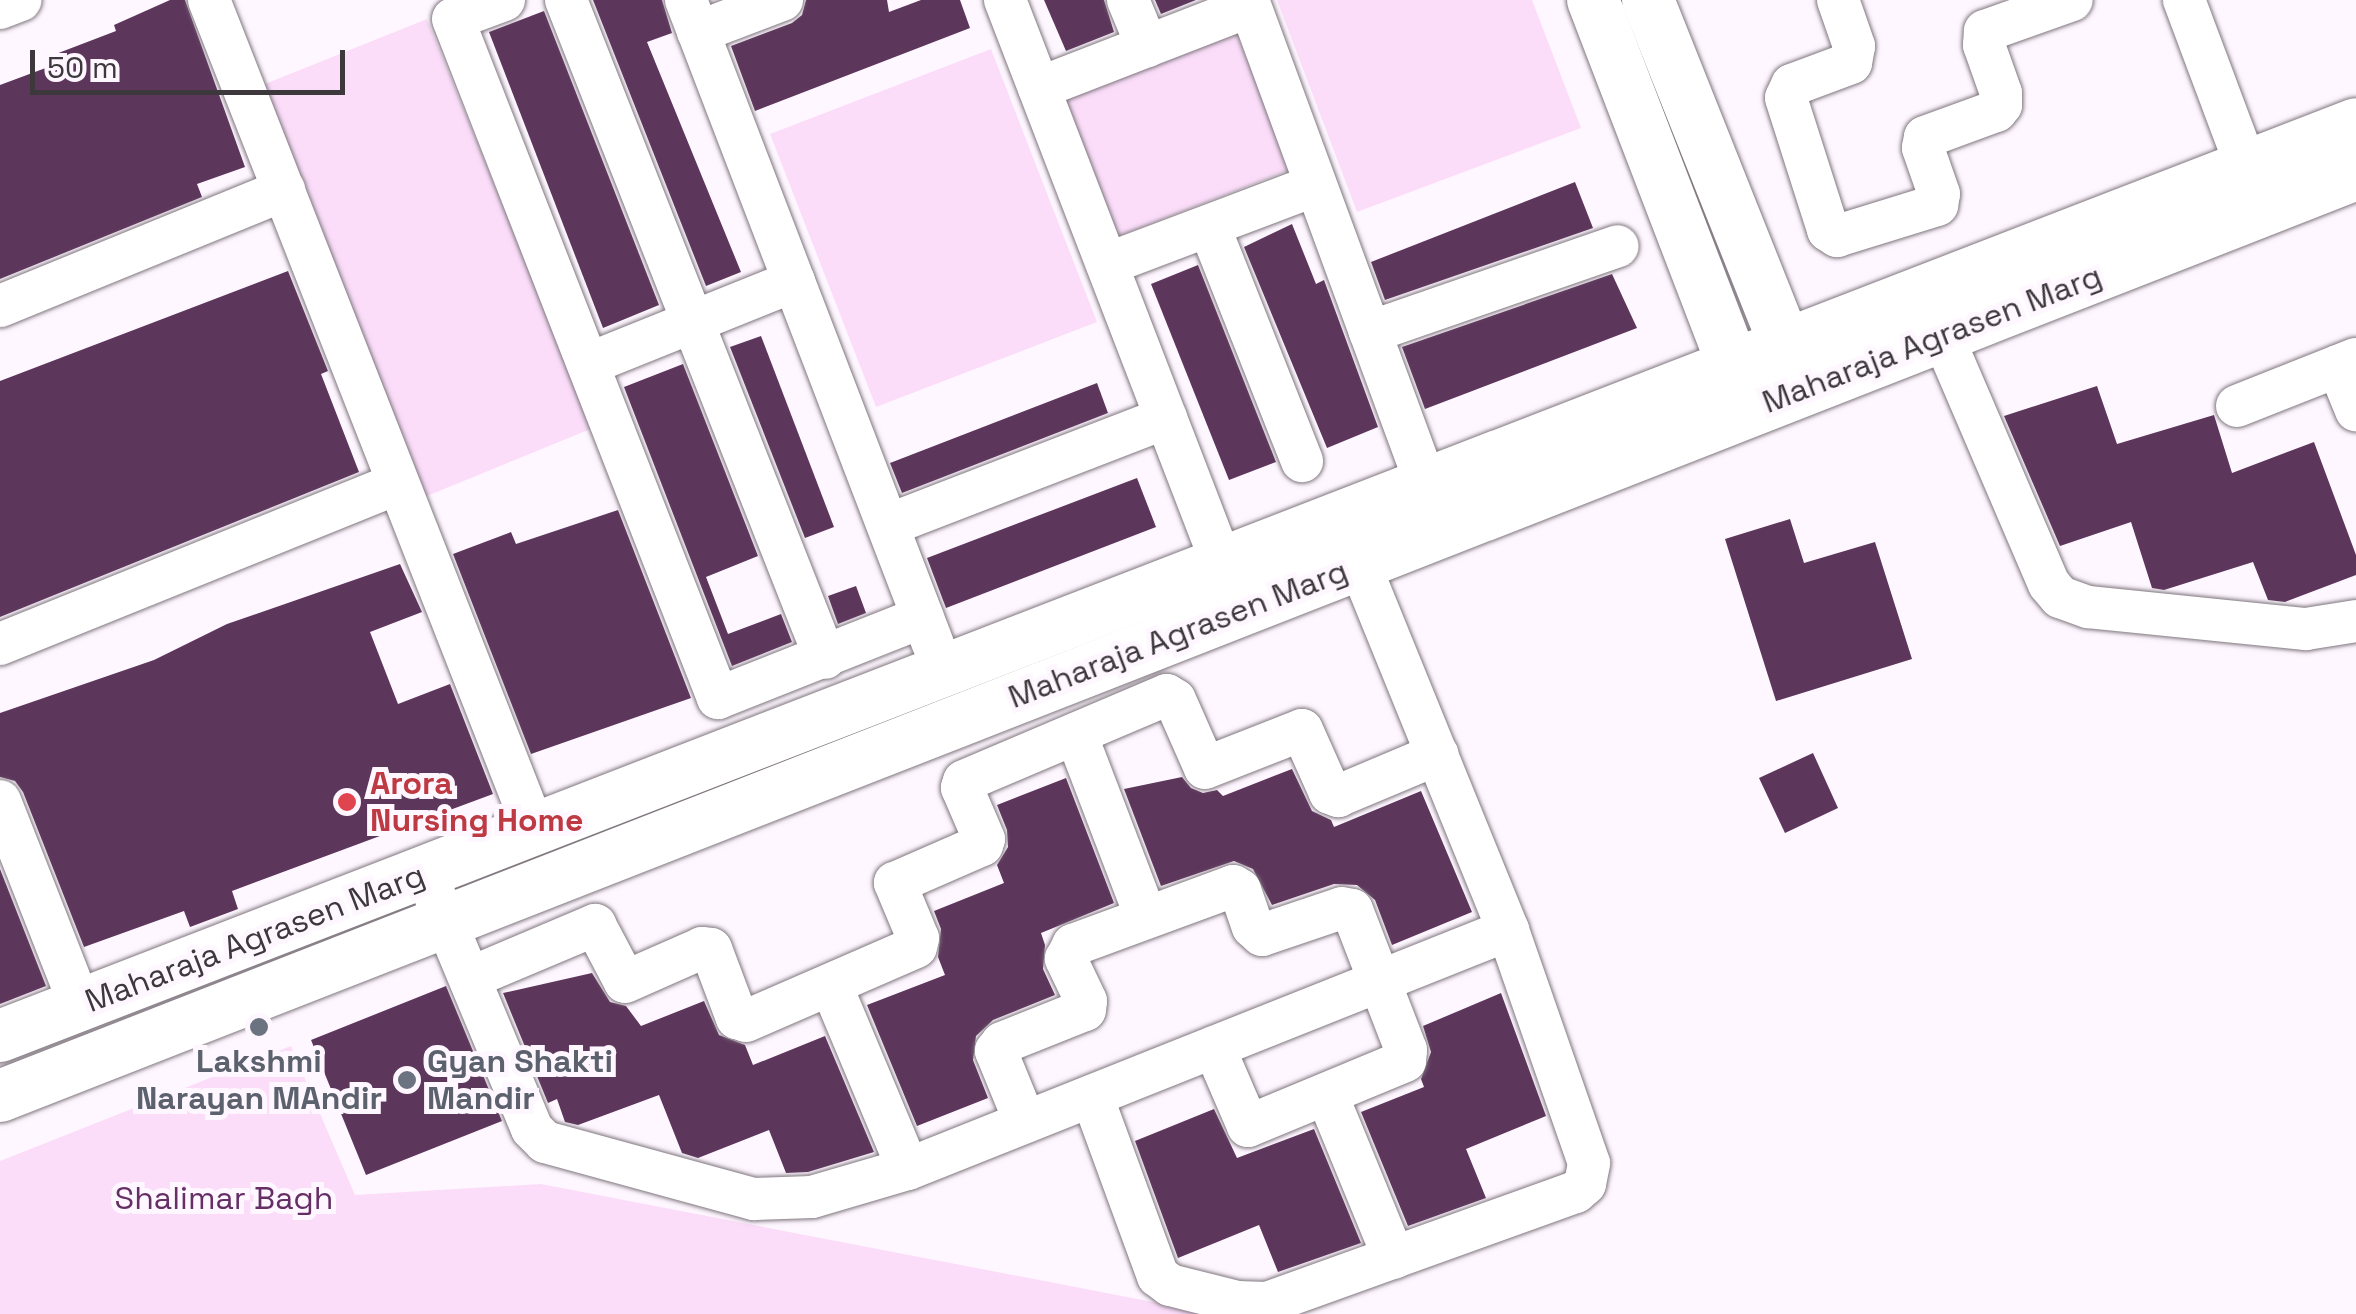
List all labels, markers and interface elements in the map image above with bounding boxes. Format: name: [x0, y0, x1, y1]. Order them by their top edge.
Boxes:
scale bar: [35, 30, 350, 92]
text: 50 m: [47, 48, 118, 87]
street label: Maharaja Agrasen Marg: [1757, 256, 2107, 422]
street label: Maharaja Agrasen Marg: [1003, 551, 1353, 717]
place label: Arora Nursing Home: [370, 765, 583, 840]
marker: Arora Nursing Home: [334, 789, 360, 815]
street label: Maharaja Agrasen Marg: [80, 855, 430, 1021]
marker: Lakshmi Narayan MAndir: [248, 1016, 270, 1038]
place label: Lakshmi Narayan MAndir: [136, 1043, 382, 1118]
place label: Gyan Shakti Mandir: [427, 1043, 613, 1118]
marker: Gyan Shakti Mandir: [396, 1069, 418, 1091]
park label: Shalimar Bagh: [115, 1179, 333, 1217]

